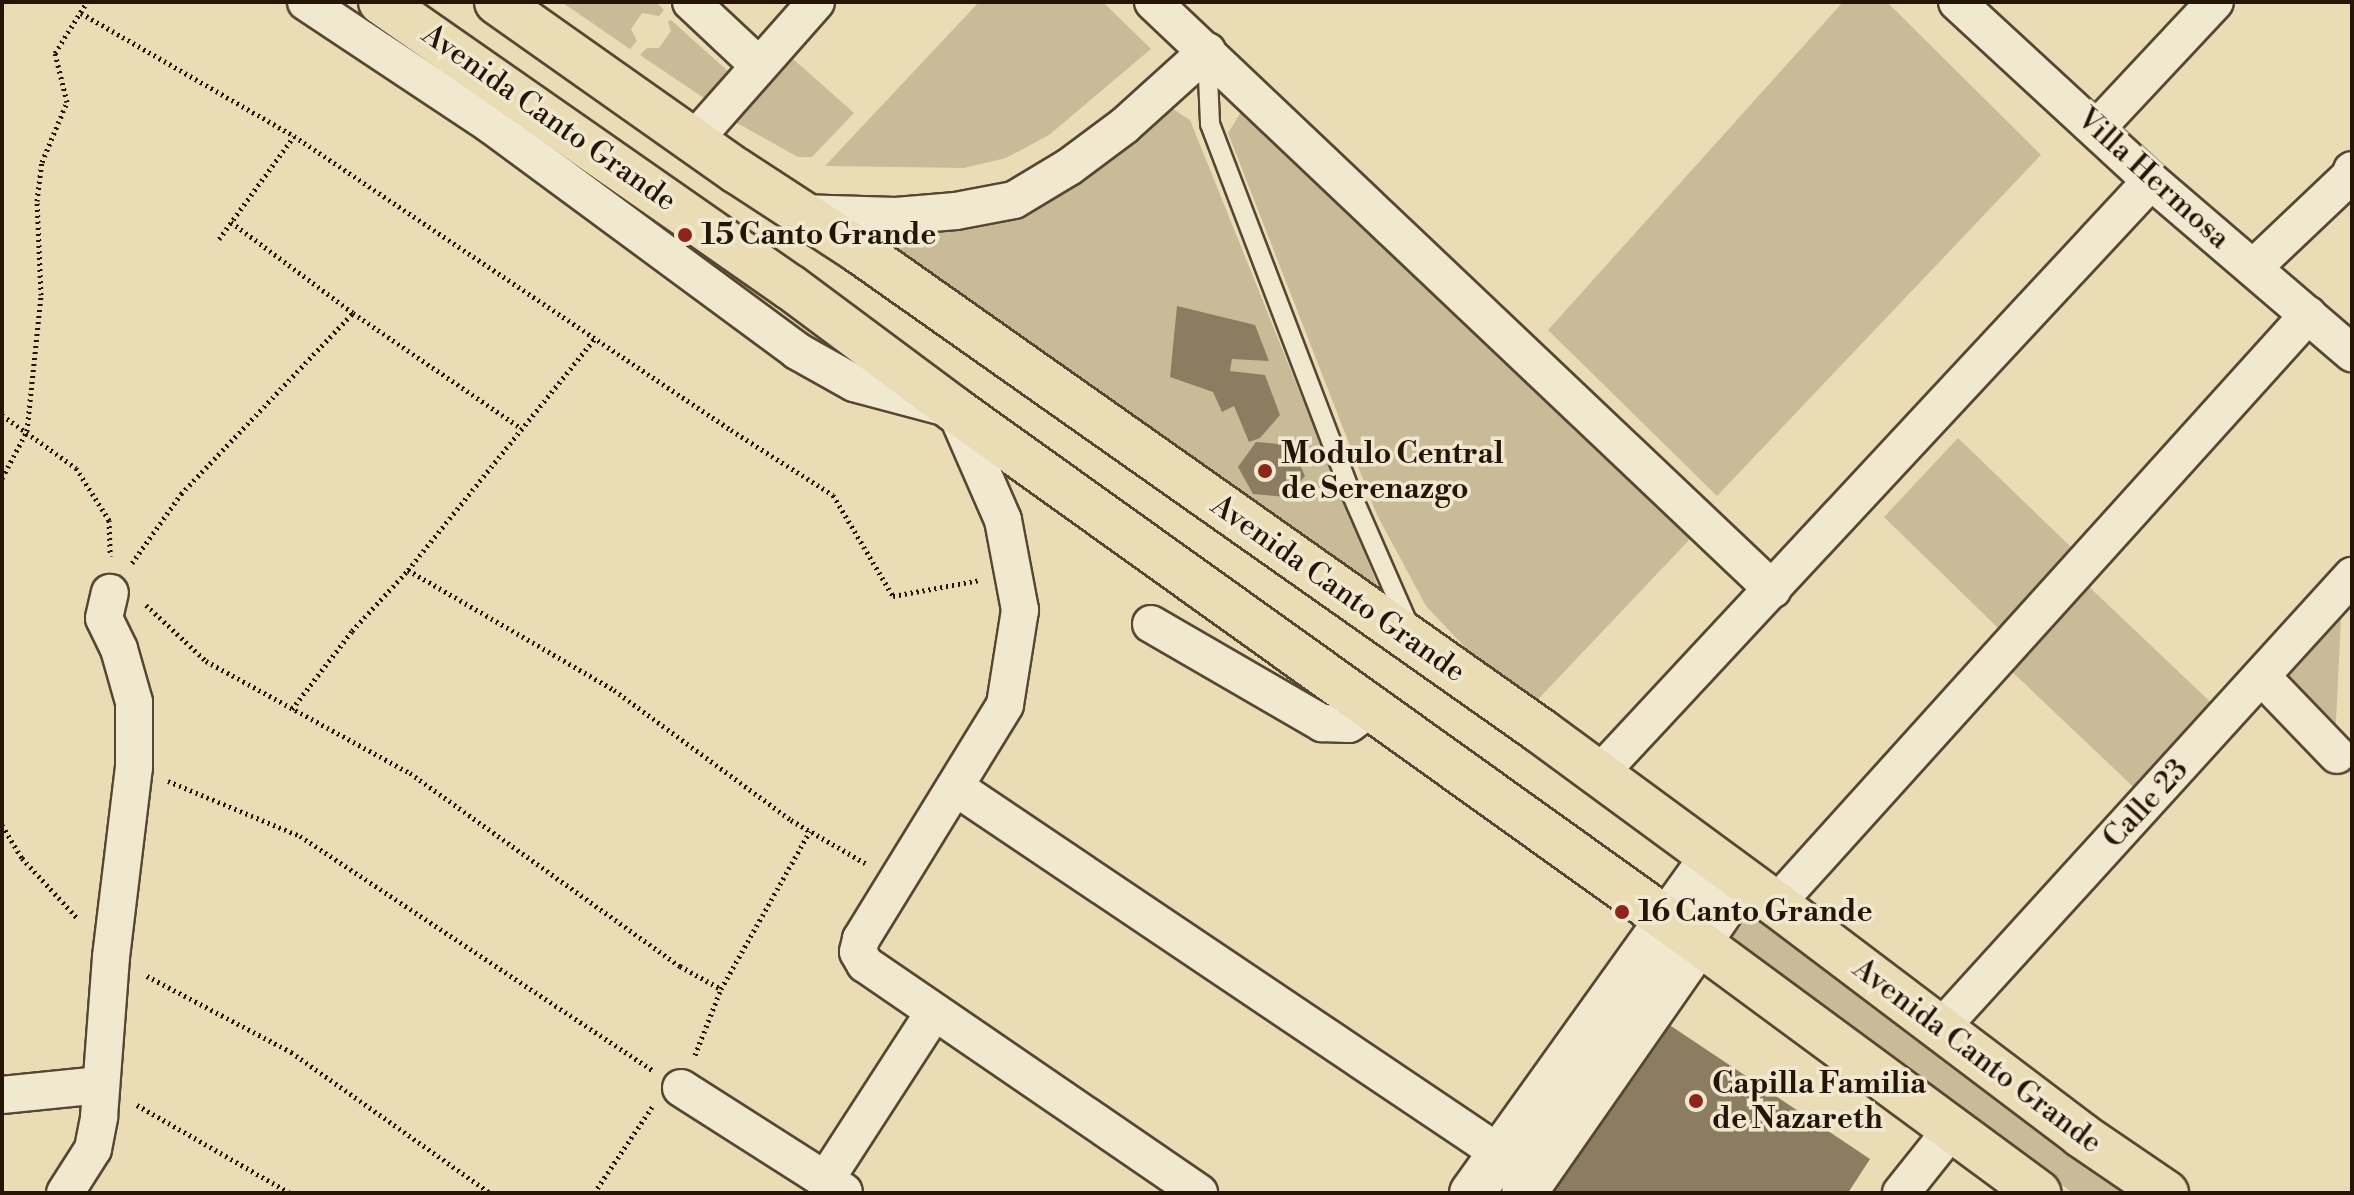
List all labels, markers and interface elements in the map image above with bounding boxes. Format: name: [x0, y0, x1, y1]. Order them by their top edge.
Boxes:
street label: Avenida Canto Grande: [415, 17, 683, 219]
street label: Villa Hermosa: [2069, 101, 2237, 257]
place label: 15 Canto Grande: [701, 217, 936, 253]
marker: 15 Canto Grande: [676, 226, 694, 244]
place label: Modulo Central de Serenazgo: [1281, 436, 1504, 506]
marker: Modulo Central de Serenazgo: [1256, 462, 1274, 480]
street label: Avenida Canto Grande: [1204, 488, 1472, 690]
street label: Calle 23: [2096, 752, 2196, 856]
place label: 16 Canto Grande: [1638, 894, 1873, 930]
marker: 16 Canto Grande: [1613, 903, 1631, 921]
street label: Avenida Canto Grande: [1846, 951, 2108, 1161]
place label: Capilla Familia de Nazareth: [1712, 1066, 1926, 1136]
marker: Capilla Familia de Nazareth: [1687, 1092, 1705, 1110]

